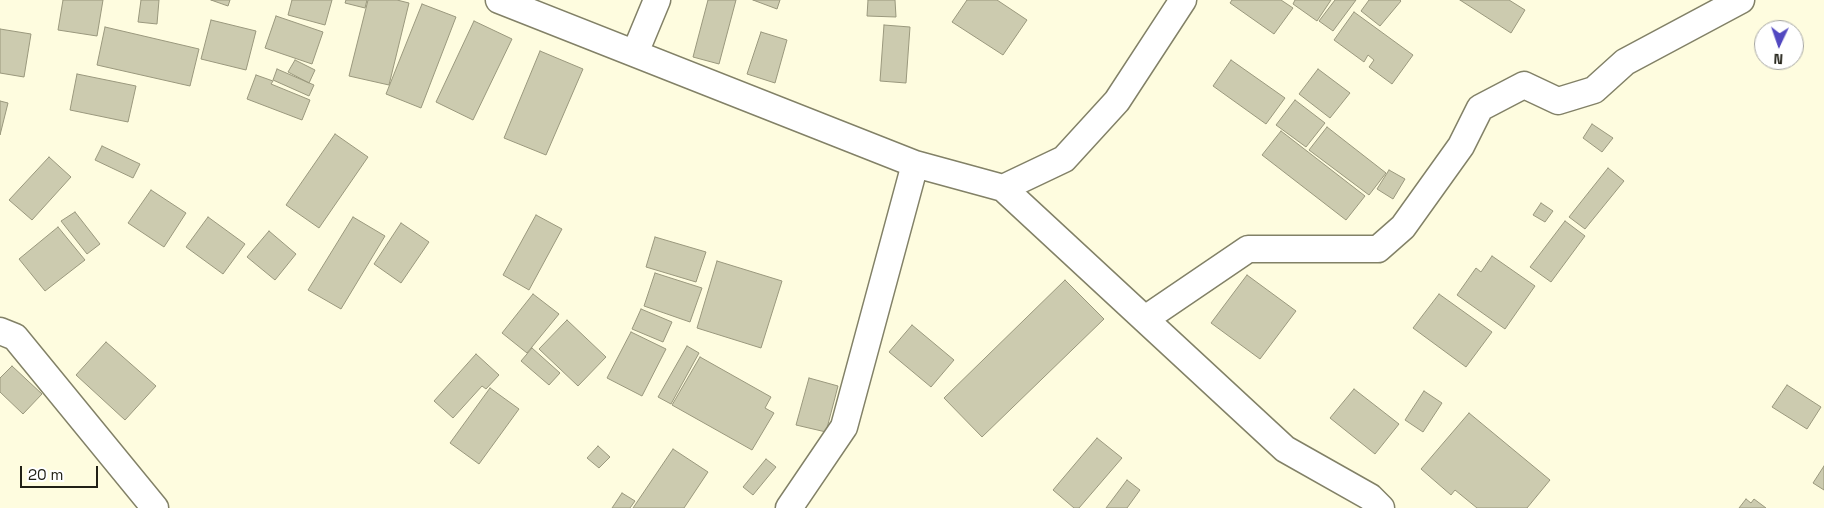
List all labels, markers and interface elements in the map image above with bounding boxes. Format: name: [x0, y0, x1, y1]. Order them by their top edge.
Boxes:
north arrow: [1754, 20, 1804, 70]
text: N: [1773, 50, 1783, 68]
scale bar: [22, 456, 100, 488]
text: 20 m: [28, 465, 63, 484]

